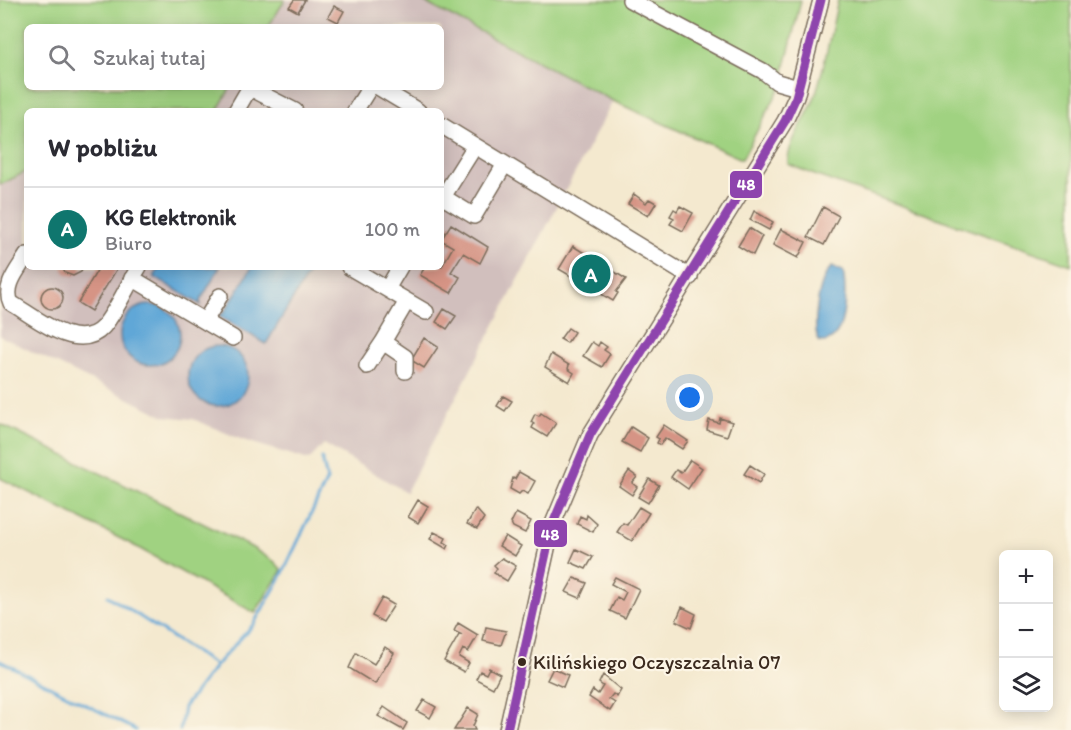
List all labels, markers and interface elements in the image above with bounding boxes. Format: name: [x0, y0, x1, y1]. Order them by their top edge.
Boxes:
search box: [24, 24, 444, 90]
icon: search: [45, 41, 78, 74]
text: Szukaj tutaj: [93, 44, 206, 71]
text: W pobliżu: [48, 131, 157, 163]
line badge: 48: [729, 170, 763, 199]
text: 48: [737, 175, 755, 194]
text: KG Elektronik: [105, 204, 236, 231]
text: A: [61, 217, 74, 241]
text: 100 m: [365, 217, 420, 241]
text: Biuro: [105, 231, 152, 255]
pin: A: [572, 252, 610, 296]
your location: [675, 383, 704, 412]
line badge: 48: [533, 519, 568, 548]
text: 48: [541, 525, 559, 544]
map controls: [999, 550, 1053, 712]
button: +: [999, 550, 1053, 604]
button: −: [999, 604, 1053, 658]
place label: Kilińskiego Oczyszczalnia 07: [533, 650, 780, 674]
marker: Kilińskiego Oczyszczalnia 07: [516, 656, 528, 668]
button: layers: [999, 658, 1053, 712]

